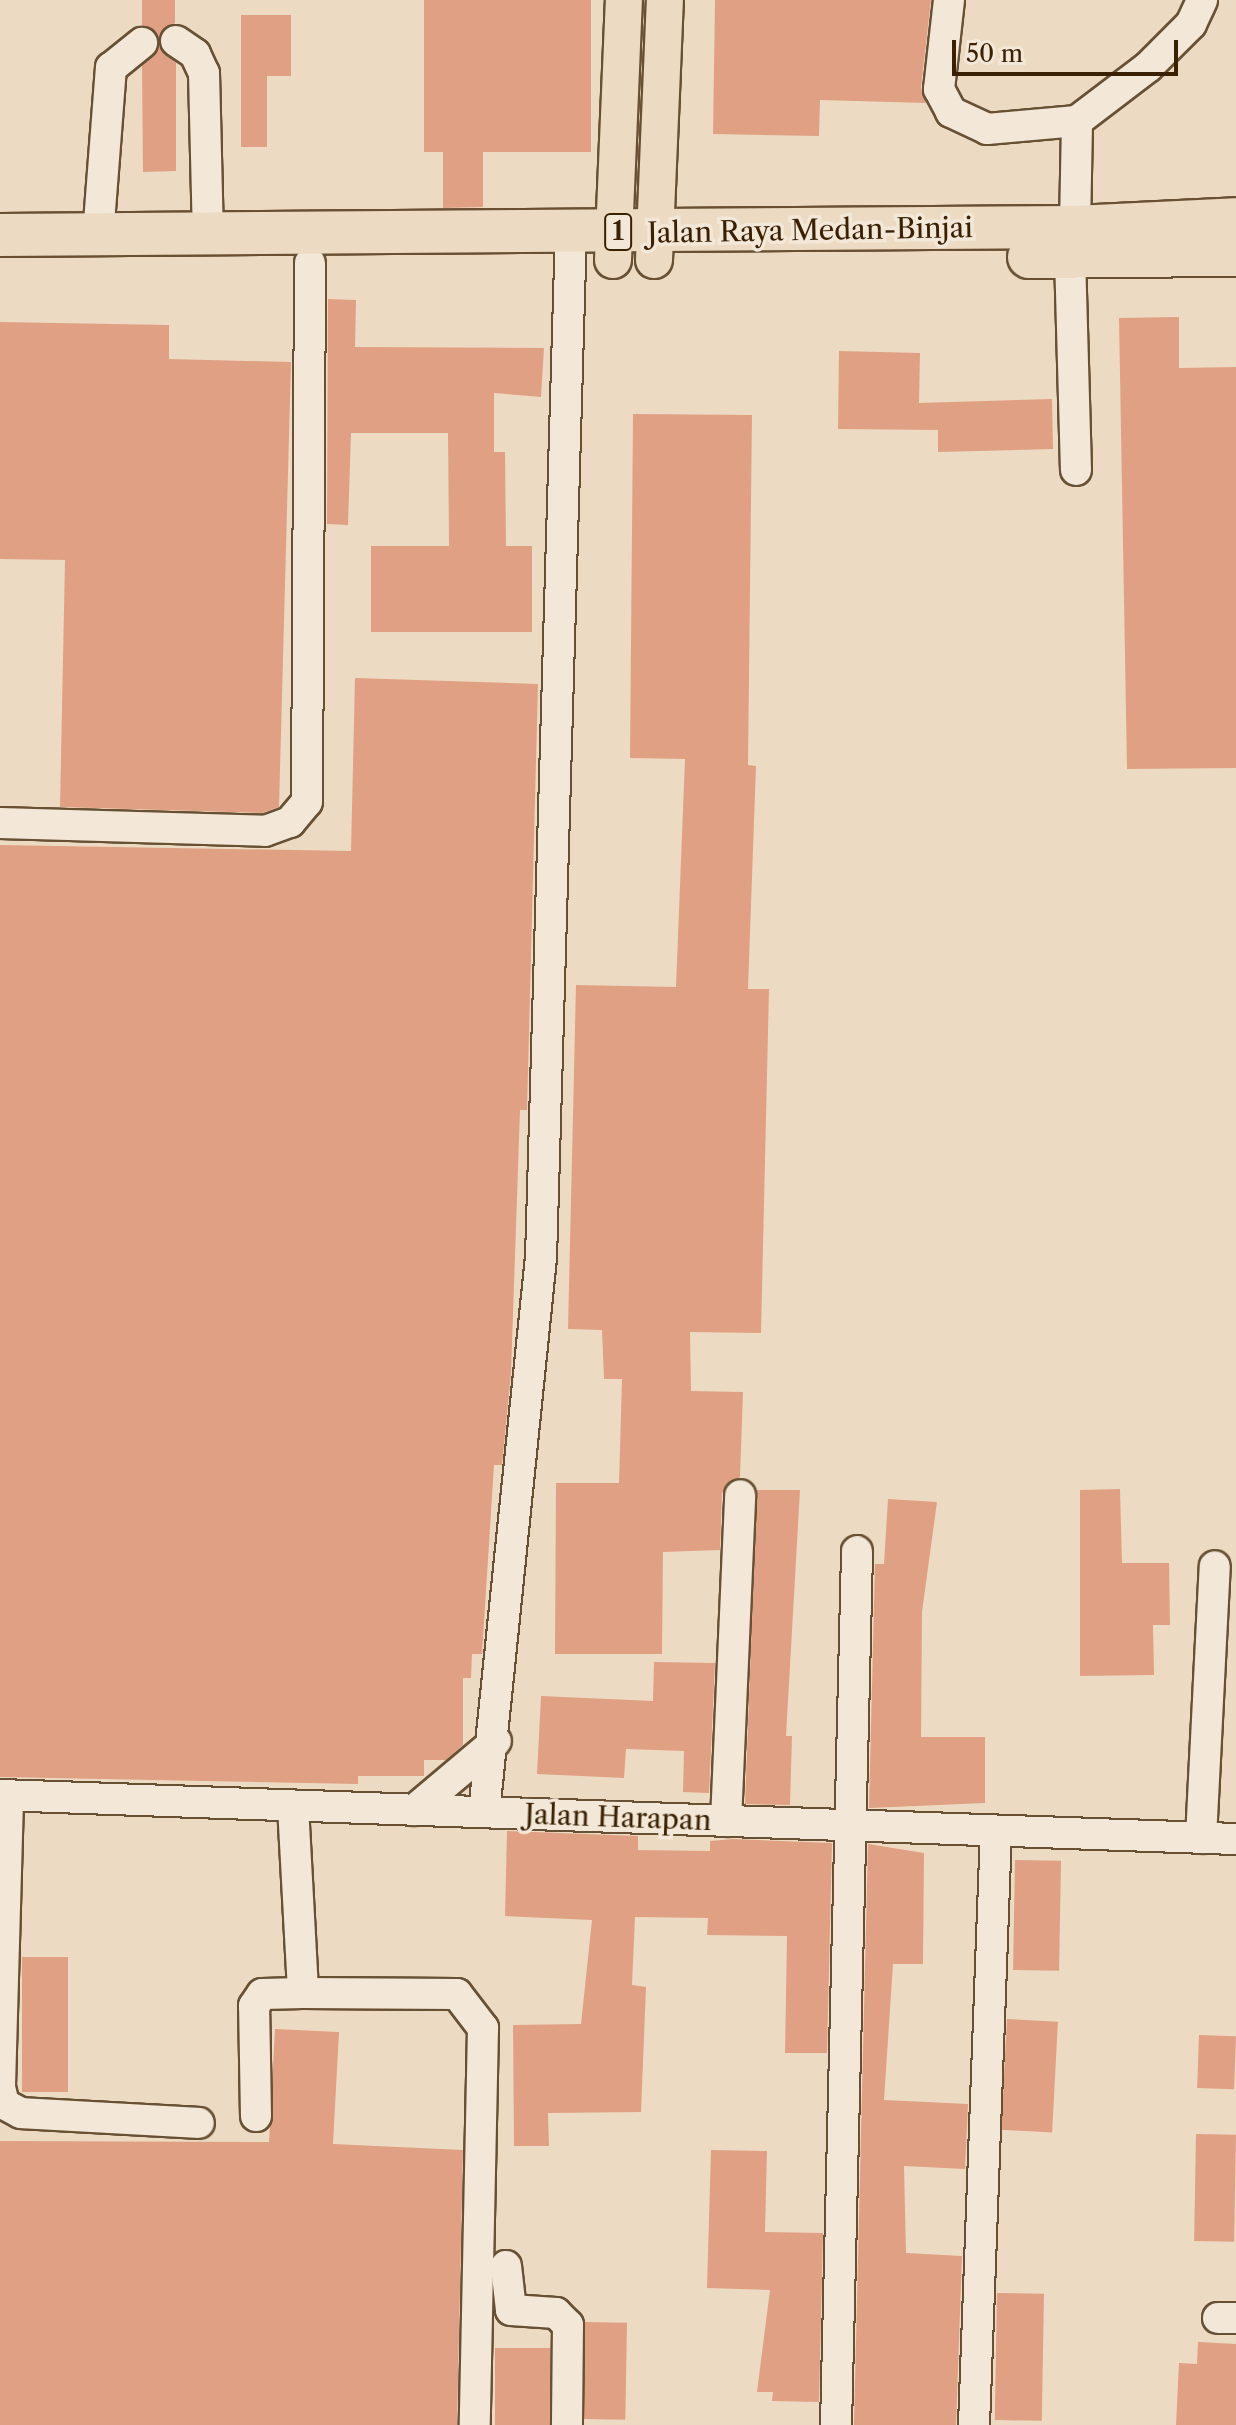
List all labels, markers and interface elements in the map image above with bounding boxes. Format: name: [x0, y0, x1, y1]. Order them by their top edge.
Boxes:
scale bar: [956, 24, 1182, 74]
text: 50 m: [966, 39, 1023, 68]
road number: 1: [604, 210, 632, 254]
street label: Jalan Raya Medan-Binjai: [647, 210, 973, 250]
street label: Jalan Harapan: [524, 1797, 712, 1837]

